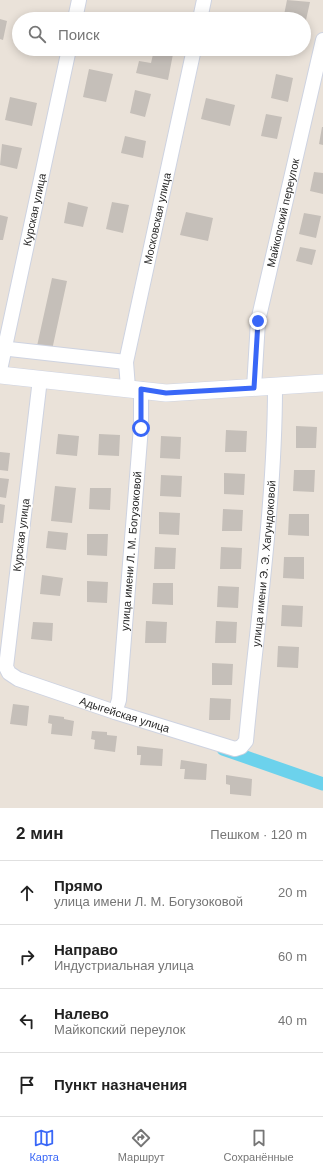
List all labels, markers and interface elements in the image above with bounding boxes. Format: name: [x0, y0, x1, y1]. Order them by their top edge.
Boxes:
search box: [12, 12, 311, 56]
icon: search: [26, 23, 48, 45]
text: Поиск: [58, 26, 100, 43]
street label: Майкопский переулок: [265, 157, 301, 269]
street label: Курская улица: [21, 171, 48, 247]
street label: Московская улица: [141, 171, 173, 265]
route end: [249, 312, 267, 330]
route start: [132, 419, 150, 437]
street label: улица имени Л. М. Богузоковой: [119, 471, 143, 631]
street label: улица имени Э. Э. Хагундоковой: [250, 480, 278, 647]
street label: Курская улица: [11, 497, 32, 572]
street label: Адыгейская улица: [78, 694, 172, 735]
text: 2 мин: [16, 824, 63, 843]
text: Пешком · 120 m: [210, 827, 307, 842]
text: Прямо: [54, 877, 103, 894]
icon: ahead: [16, 882, 38, 904]
text: 20 m: [278, 885, 307, 900]
text: улица имени Л. М. Богузоковой: [54, 894, 243, 909]
text: Направо: [54, 941, 118, 958]
icon: right: [16, 946, 38, 968]
text: 60 m: [278, 949, 307, 964]
text: Индустриальная улица: [54, 958, 194, 973]
text: Налево: [54, 1005, 109, 1022]
icon: left: [16, 1010, 38, 1032]
text: 40 m: [278, 1013, 307, 1028]
text: Майкопский переулок: [54, 1022, 185, 1037]
icon: arrive: [16, 1074, 38, 1096]
text: Пункт назначения: [54, 1076, 187, 1093]
tab: Карта: [29, 1127, 59, 1163]
tab: Маршрут: [118, 1127, 165, 1163]
tab: Сохранённые: [224, 1127, 294, 1163]

